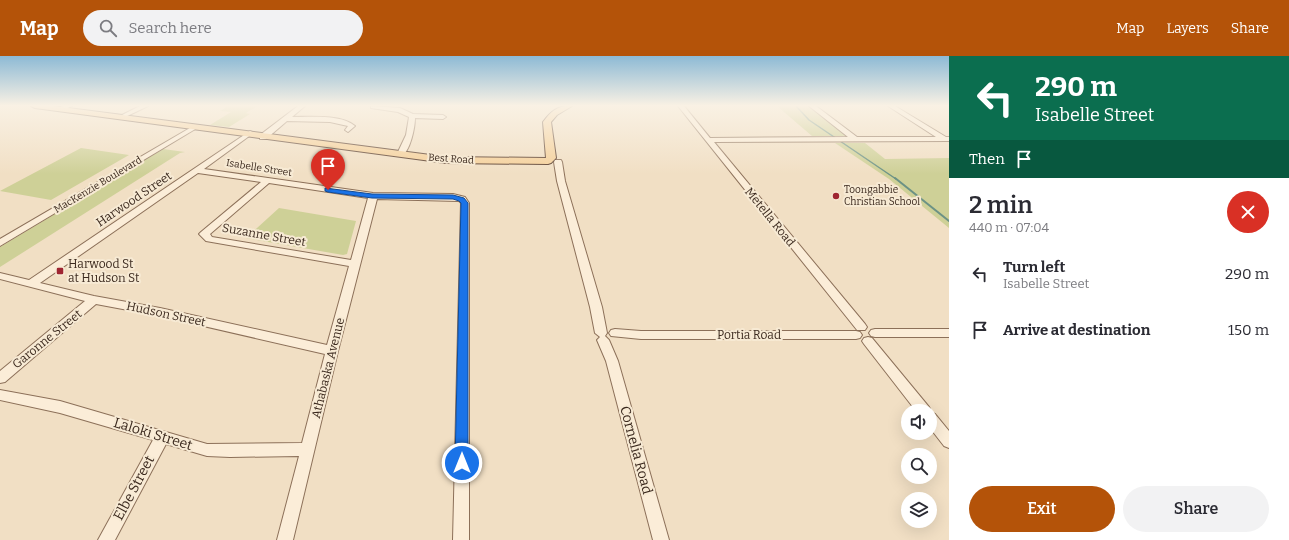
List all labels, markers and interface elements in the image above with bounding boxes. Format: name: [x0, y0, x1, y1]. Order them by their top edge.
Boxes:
search box: [83, 10, 363, 46]
text: Map: [20, 17, 59, 40]
icon: search: [97, 17, 119, 39]
text: Search here: [129, 19, 212, 37]
text: Map: [1116, 20, 1144, 37]
text: Layers: [1166, 20, 1209, 37]
text: Share: [1231, 20, 1269, 37]
text: 290 m: [1035, 70, 1117, 103]
icon: left: [969, 72, 1021, 124]
text: Isabelle Street: [1035, 104, 1154, 126]
icon: arrive: [1013, 148, 1035, 170]
pin: [311, 149, 345, 190]
text: Then: [969, 150, 1005, 168]
street label: Best Road: [428, 151, 474, 167]
street label: MacKenzie Boulevard: [52, 154, 144, 216]
icon: arrive: [317, 155, 339, 177]
street label: Isabelle Street: [225, 157, 293, 179]
street label: Harwood Street: [94, 168, 175, 229]
place label: Toongabbie Christian School: [844, 184, 920, 208]
street label: Metella Road: [742, 185, 798, 249]
marker: Toongabbie Christian School: [831, 191, 841, 201]
text: 2 min: [969, 191, 1033, 219]
button: close: [1227, 191, 1269, 233]
text: 440 m · 07:04: [969, 220, 1049, 235]
street label: Suzanne Street: [221, 221, 308, 249]
place label: Harwood St at Hudson St: [68, 257, 140, 285]
text: Turn left: [1003, 258, 1065, 276]
icon: left: [969, 263, 991, 285]
text: 290 m: [1225, 265, 1269, 283]
marker: Harwood St at Hudson St: [55, 266, 65, 276]
text: Isabelle Street: [1003, 276, 1089, 291]
street label: Hudson Street: [125, 299, 208, 329]
street label: Garonne Street: [9, 306, 85, 371]
street label: Athabaska Avenue: [309, 316, 347, 420]
icon: arrive: [969, 319, 991, 341]
text: Arrive at destination: [1003, 321, 1150, 339]
text: 150 m: [1228, 321, 1269, 339]
street label: Portia Road: [717, 328, 781, 342]
street label: Cornelia Road: [616, 404, 656, 496]
map controls: [901, 404, 937, 528]
button: sound: [901, 404, 937, 440]
street label: Laloki Street: [112, 414, 194, 454]
position arrow: [441, 442, 483, 484]
button: search: [901, 448, 937, 484]
street label: Elbe Street: [110, 453, 158, 523]
button: Exit: [969, 486, 1115, 532]
button: Share: [1123, 486, 1269, 532]
button: layers: [901, 492, 937, 528]

